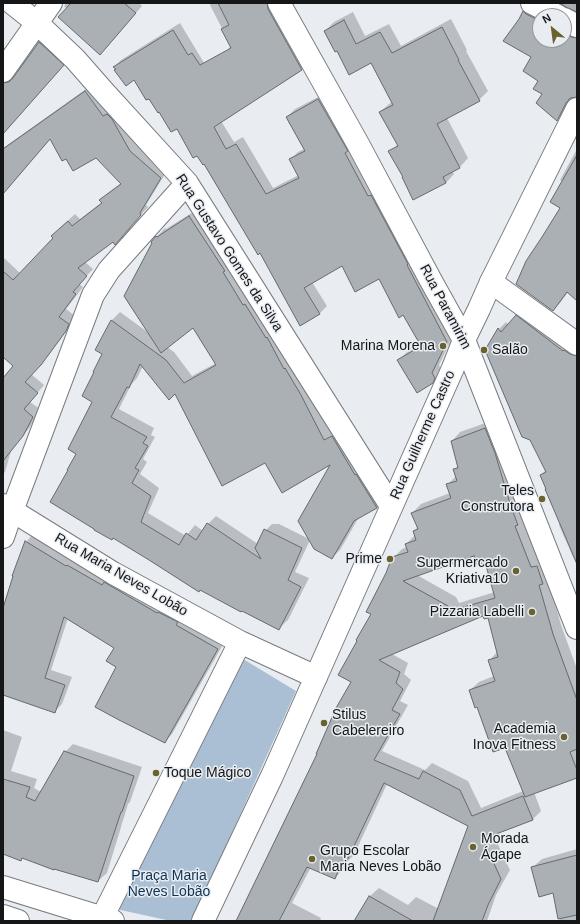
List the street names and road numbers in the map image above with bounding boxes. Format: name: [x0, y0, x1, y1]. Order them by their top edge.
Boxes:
street label: Rua Gustavo Gomes da Silva: [172, 171, 286, 335]
street label: Rua Paramirim: [416, 262, 474, 352]
street label: Rua Guilherme Castro: [387, 368, 459, 502]
street label: Rua Maria Neves Lobão: [51, 530, 191, 620]

